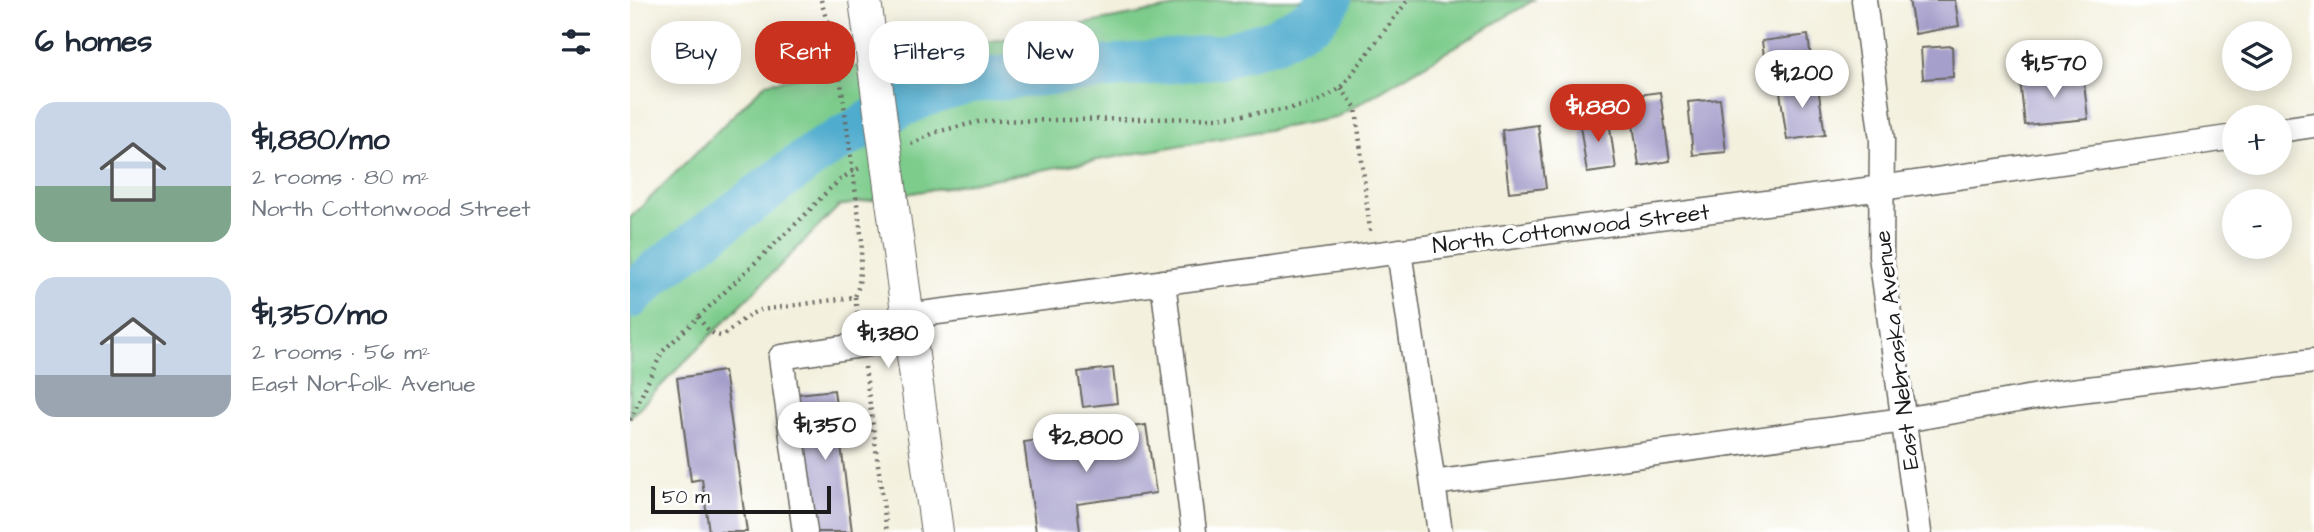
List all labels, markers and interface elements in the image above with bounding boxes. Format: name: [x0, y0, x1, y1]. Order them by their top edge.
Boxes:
text: 6 homes: [35, 21, 152, 63]
chip: Buy: [651, 21, 741, 84]
chip: Rent: [755, 21, 855, 84]
chip: Filters: [869, 21, 989, 84]
chip: New: [1003, 21, 1099, 84]
map controls: [2222, 21, 2292, 259]
button: layers: [2222, 21, 2292, 91]
icon: filters: [557, 23, 595, 61]
pin: $1,570: [1997, 41, 2111, 100]
text: $1,570: [2022, 47, 2086, 79]
pin: $1,200: [1745, 50, 1859, 110]
text: $1,200: [1771, 57, 1833, 89]
pin: $1,880: [1541, 85, 1655, 144]
text: $1,880: [1566, 91, 1630, 123]
button: +: [2222, 105, 2292, 175]
text: $1,880/mo: [252, 119, 390, 161]
icon: home: [91, 130, 175, 214]
text: 2 rooms · 80 m²: [252, 161, 429, 193]
button: −: [2222, 189, 2292, 259]
text: North Cottonwood Street: [252, 193, 531, 225]
street label: North Cottonwood Street: [1431, 196, 1712, 262]
street label: East Nebraska Avenue: [1866, 229, 1928, 471]
text: $1,350/mo: [252, 294, 387, 336]
icon: home: [91, 305, 175, 389]
pin: $1,380: [831, 310, 945, 370]
text: $1,380: [858, 317, 918, 349]
text: 2 rooms · 56 m²: [252, 336, 430, 368]
text: East Norfolk Avenue: [252, 368, 476, 400]
pin: $1,350: [768, 402, 882, 462]
text: $1,350: [794, 409, 856, 441]
pin: $2,800: [1029, 414, 1143, 474]
text: $2,800: [1049, 421, 1123, 453]
scale bar: [651, 483, 831, 515]
text: 50 m: [662, 484, 710, 511]

